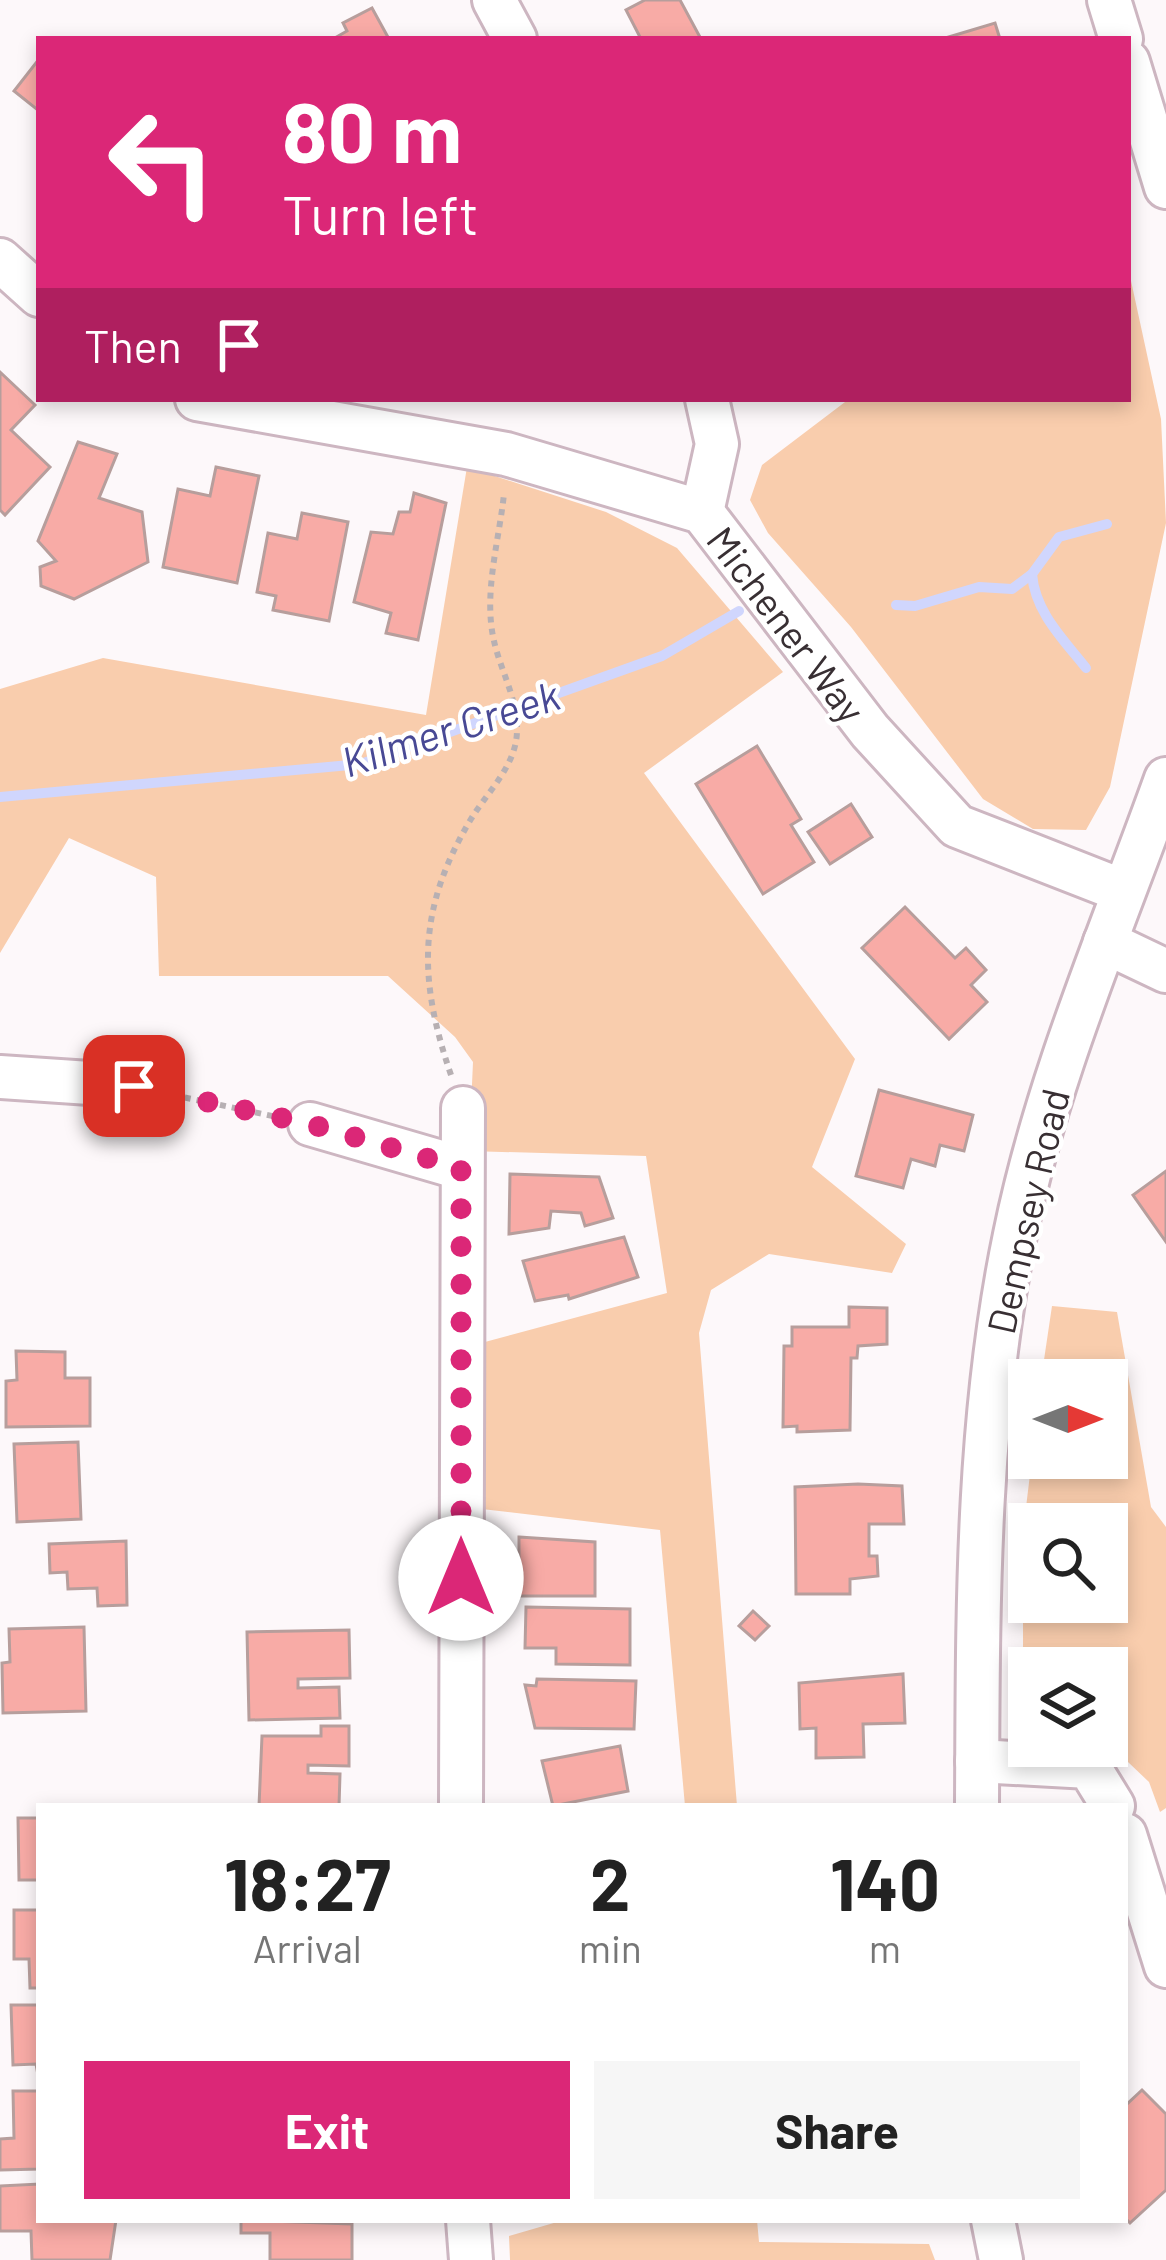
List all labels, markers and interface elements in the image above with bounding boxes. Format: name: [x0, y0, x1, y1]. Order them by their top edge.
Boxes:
text: 80 m: [282, 79, 462, 180]
icon: left: [84, 84, 240, 240]
text: Turn left: [282, 181, 479, 246]
icon: arrive: [206, 312, 272, 378]
text: Then: [84, 318, 182, 372]
street label: Michener Way: [698, 517, 876, 731]
water label: Kilmer Creek: [335, 668, 566, 786]
pin: [83, 1035, 185, 1137]
icon: arrive: [101, 1053, 167, 1119]
street label: Dempsey Road: [976, 1084, 1078, 1338]
north arrow: [1008, 1359, 1128, 1479]
map controls: [1008, 1359, 1128, 1767]
button: search: [1008, 1503, 1128, 1623]
position arrow: [398, 1515, 524, 1641]
button: layers: [1008, 1647, 1128, 1767]
text: 18:27: [224, 1839, 391, 1925]
text: 2: [590, 1839, 630, 1925]
text: 140: [830, 1839, 940, 1925]
text: Arrival: [253, 1924, 362, 1971]
text: min: [579, 1924, 642, 1971]
text: m: [869, 1924, 901, 1971]
button: Exit: [84, 2061, 570, 2199]
button: Share: [594, 2061, 1080, 2199]

